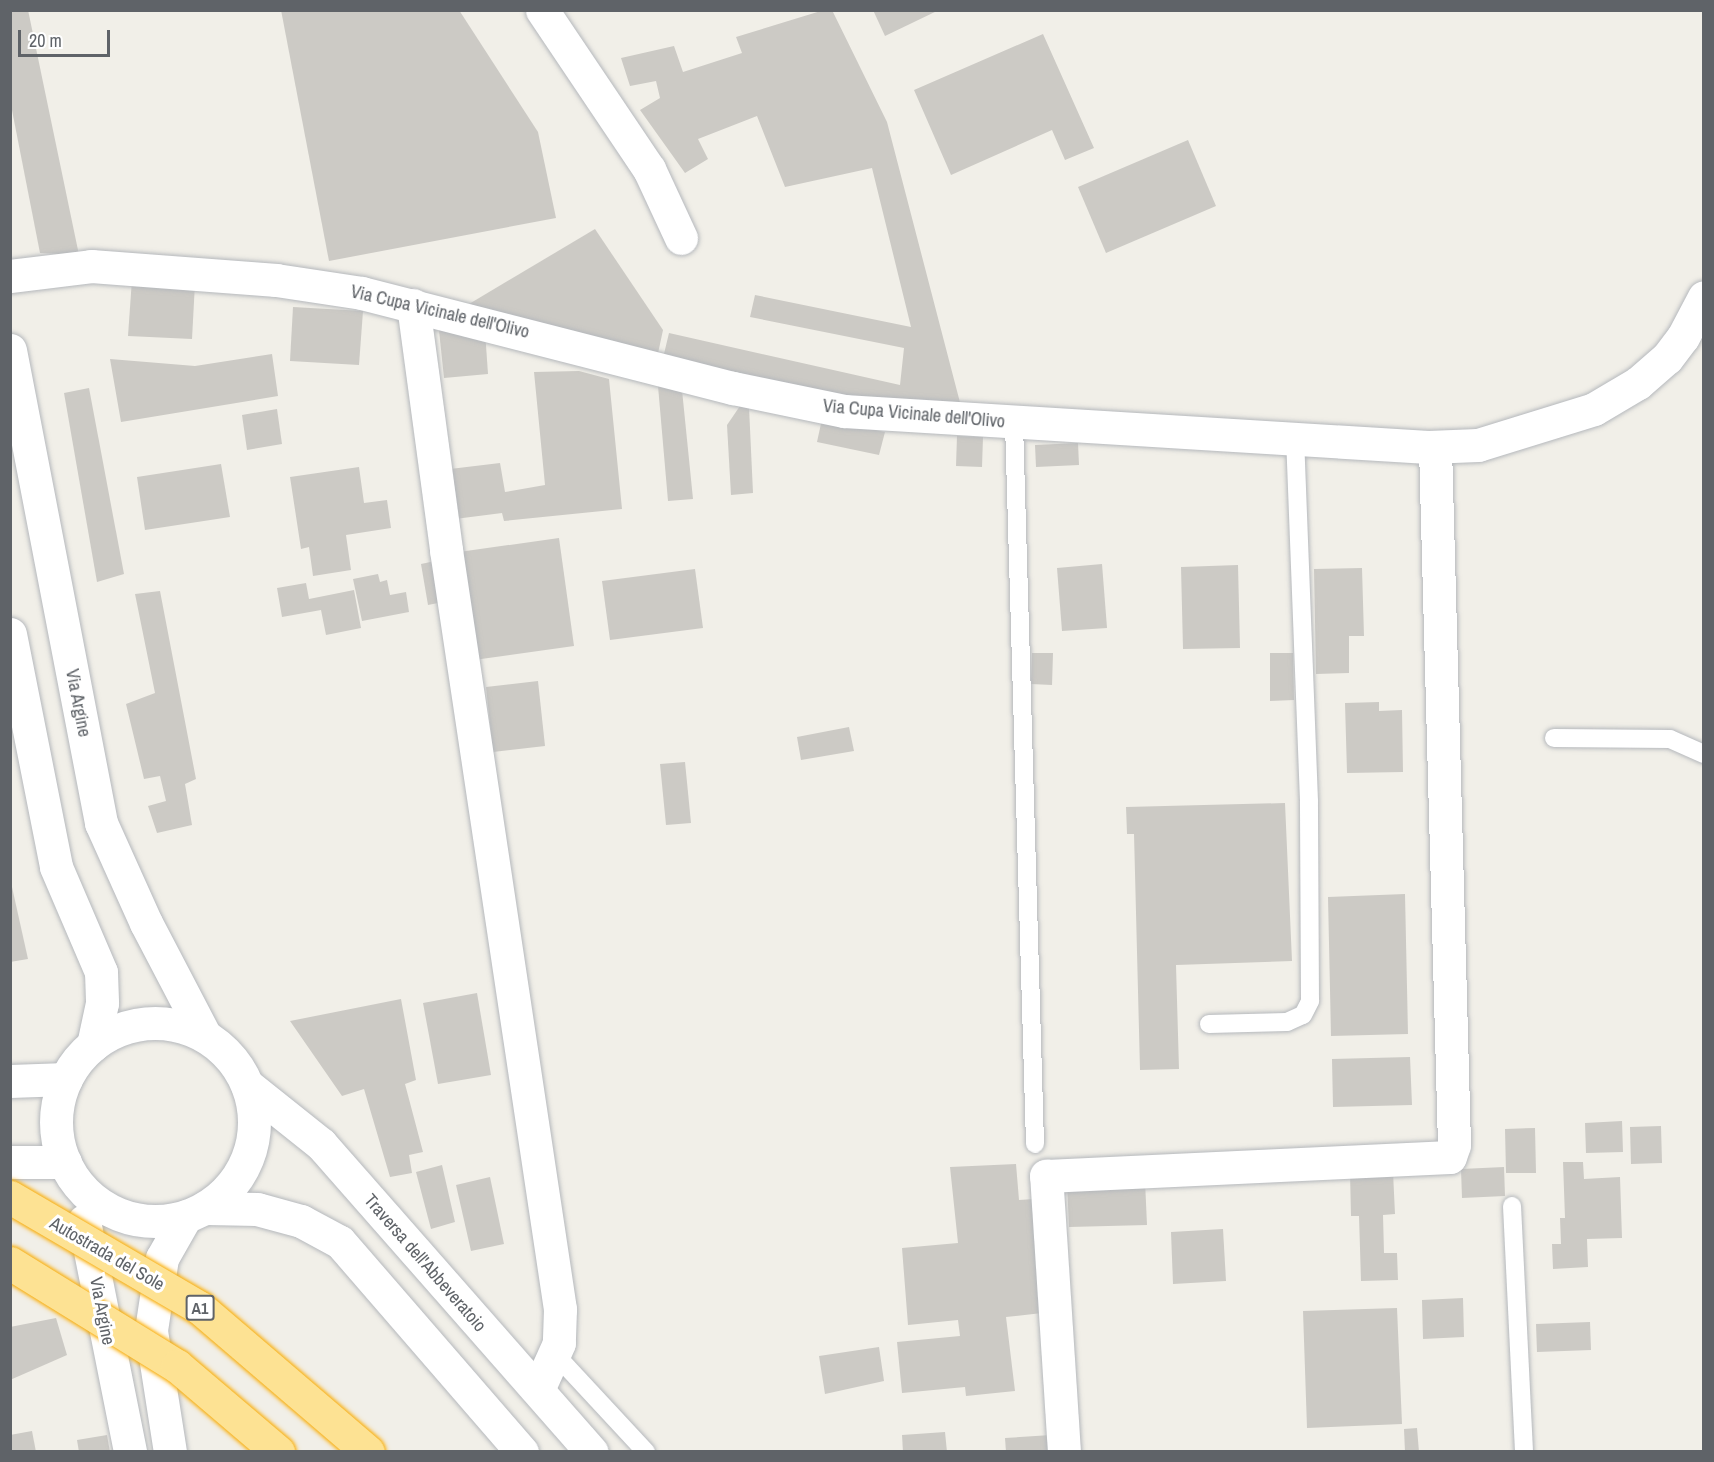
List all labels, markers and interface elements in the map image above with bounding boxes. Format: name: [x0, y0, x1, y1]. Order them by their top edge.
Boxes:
scale bar: [21, 18, 112, 56]
text: 20 m: [29, 28, 62, 53]
street label: Via Cupa Vicinale dell'Olivo: [349, 281, 531, 343]
street label: Via Cupa Vicinale dell'Olivo: [822, 395, 1006, 433]
street label: Via Argine: [61, 667, 95, 739]
street label: Traversa dell'Abbeveratoio: [359, 1190, 491, 1336]
street label: Autostrada del Sole: [46, 1212, 168, 1296]
street label: Via Argine: [85, 1275, 119, 1347]
road number: A1: [185, 1295, 215, 1321]

